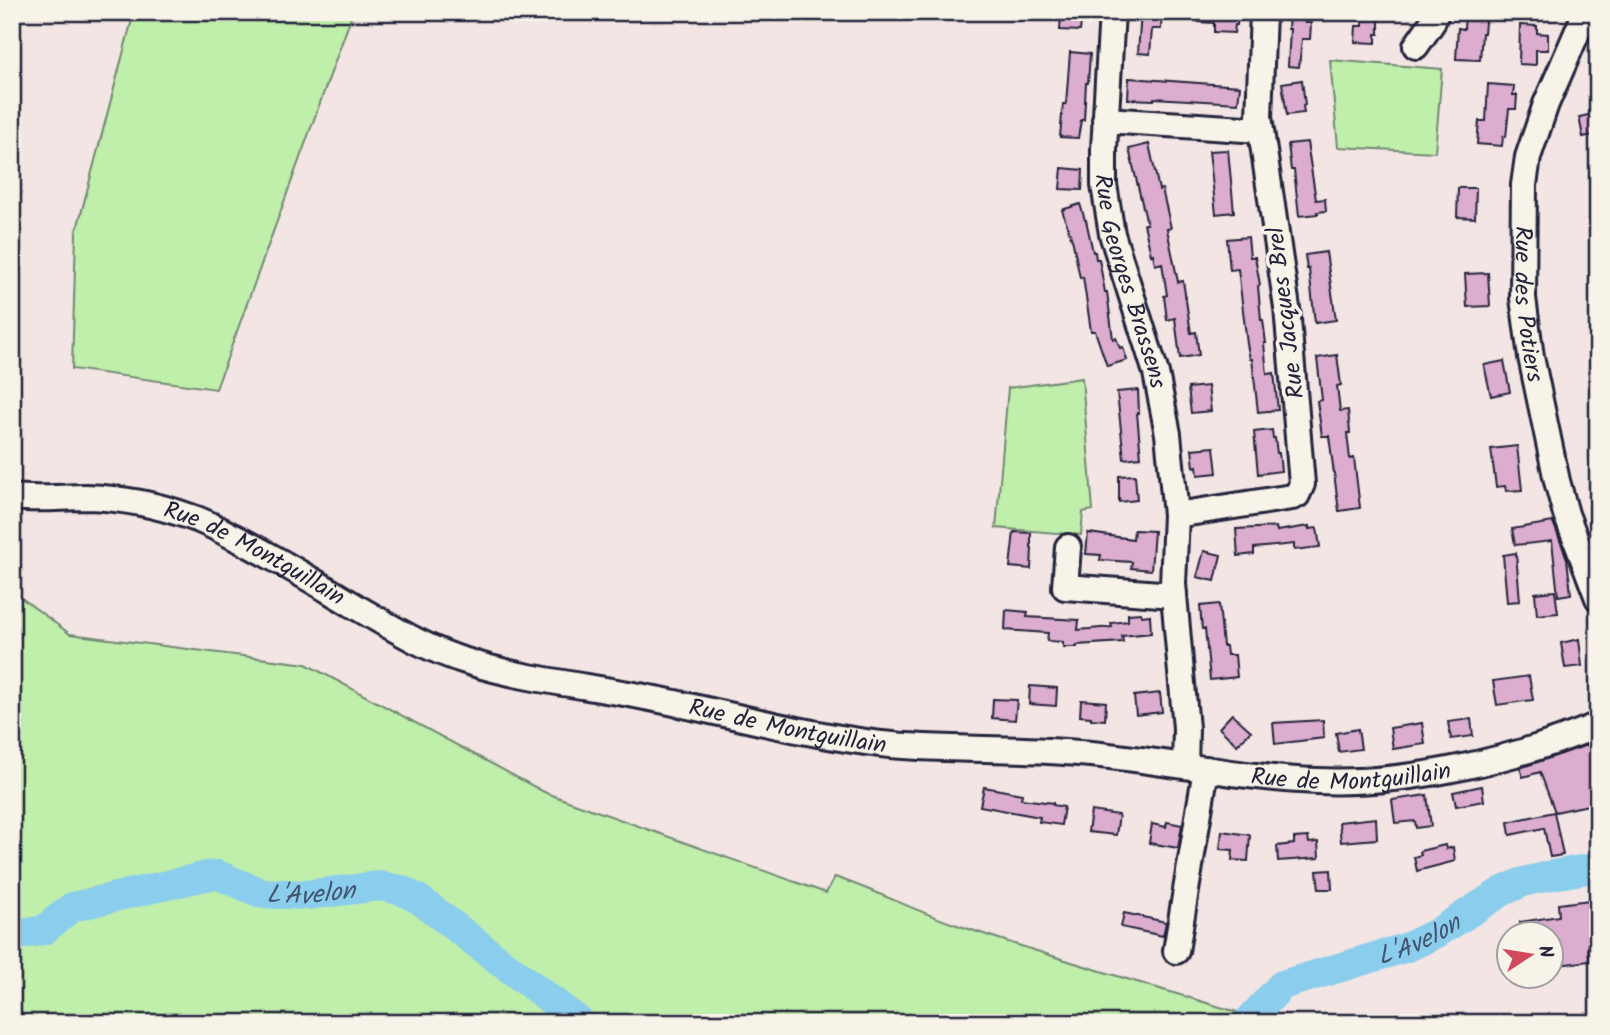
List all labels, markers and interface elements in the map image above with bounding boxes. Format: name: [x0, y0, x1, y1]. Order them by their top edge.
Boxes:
street label: Rue Georges Brassens: [1083, 174, 1177, 392]
street label: Rue Jacques Brel: [1257, 225, 1316, 401]
street label: Rue des Potiers: [1502, 226, 1554, 386]
street label: Rue de Montguillain: [159, 491, 352, 617]
street label: Rue de Montguillain: [685, 689, 889, 765]
street label: Rue de Montguillain: [1249, 752, 1454, 802]
water label: L'Avelon: [266, 870, 360, 918]
water label: L'Avelon: [1372, 902, 1472, 978]
north arrow: [1494, 920, 1564, 990]
text: N: [1529, 943, 1561, 961]

